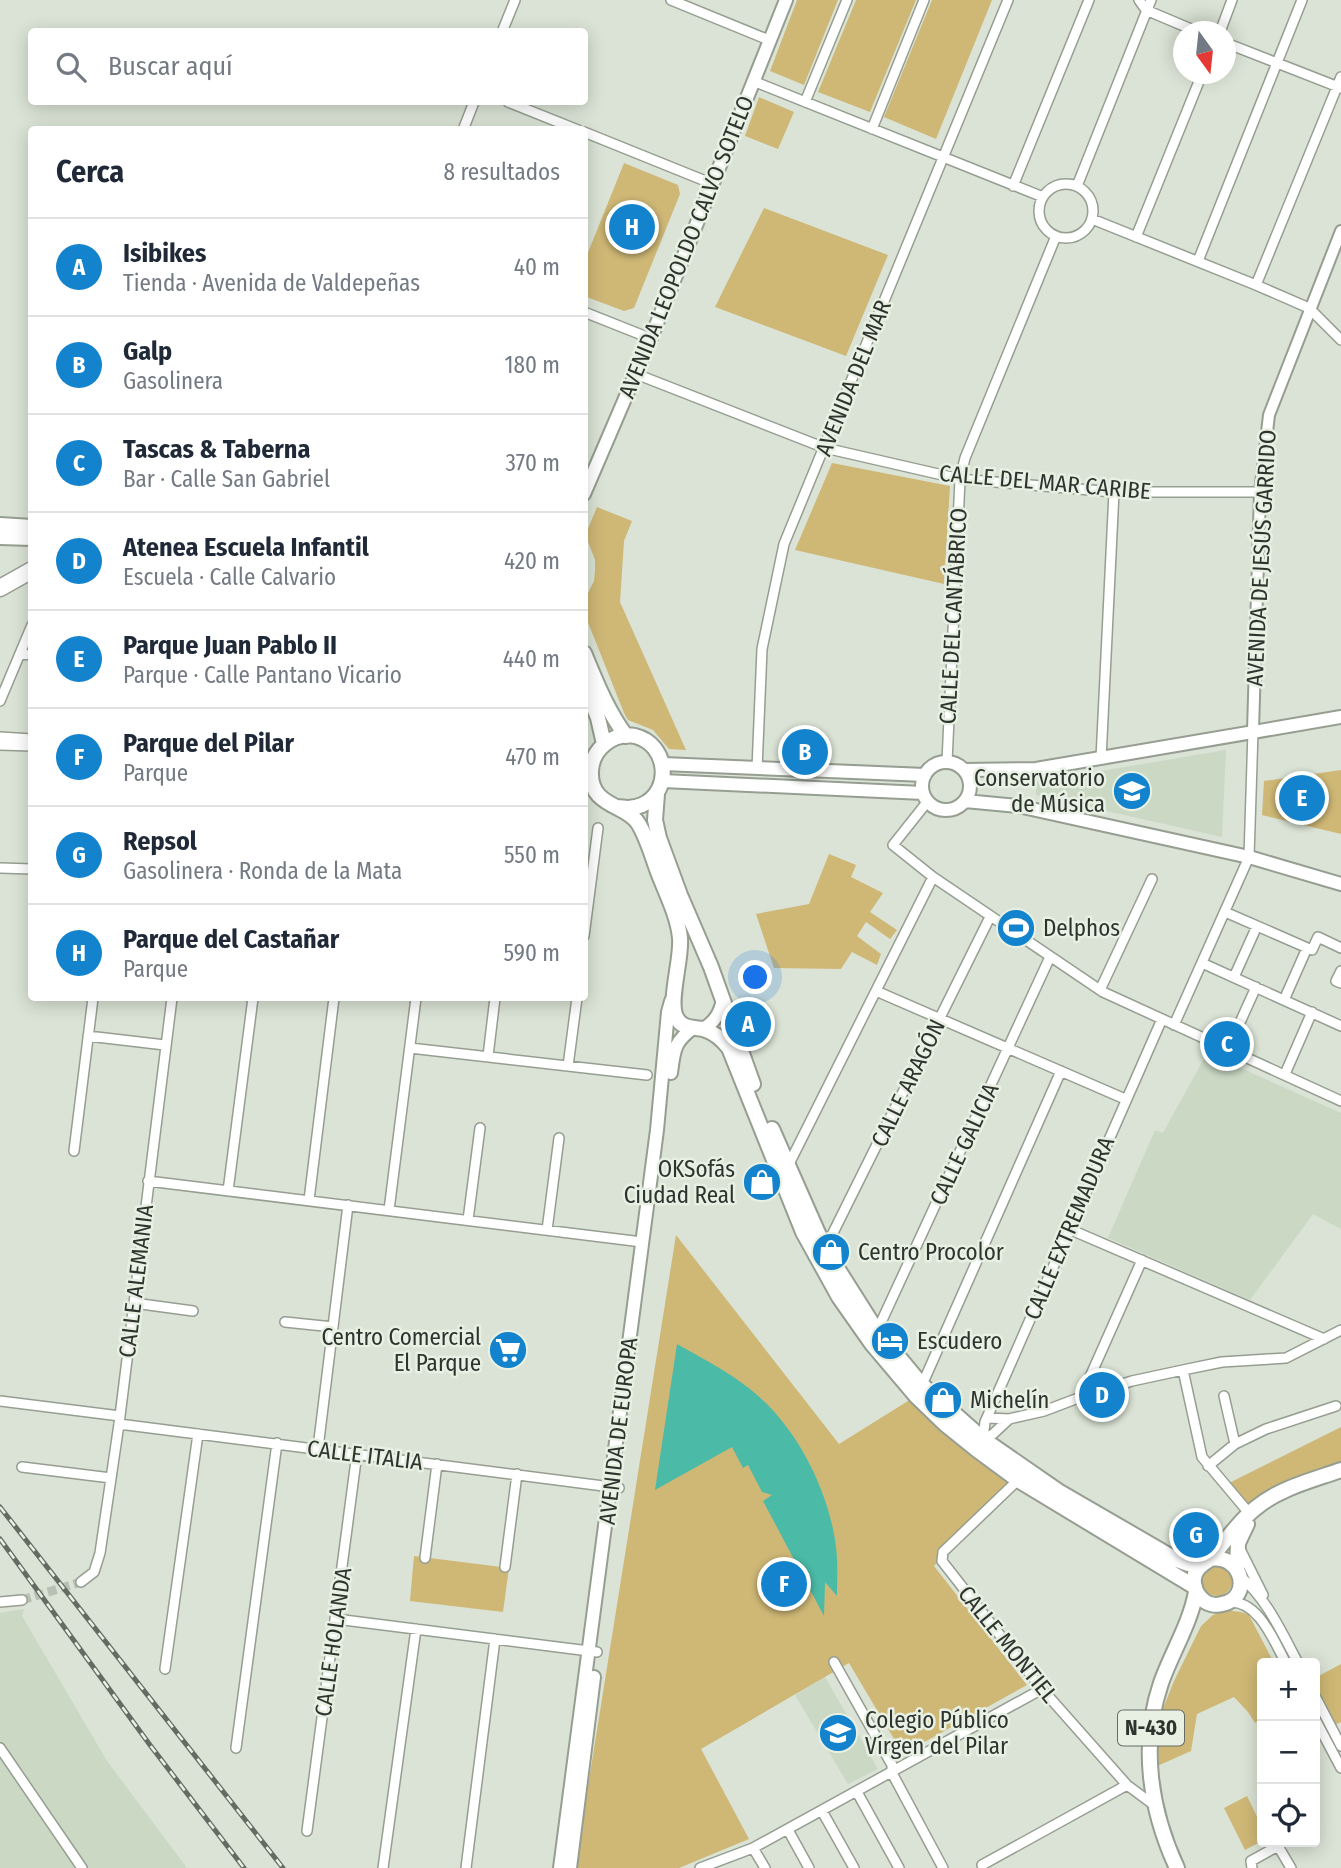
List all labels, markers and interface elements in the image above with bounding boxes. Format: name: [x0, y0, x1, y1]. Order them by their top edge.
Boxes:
north arrow: [1173, 21, 1236, 84]
search box: [28, 28, 588, 105]
icon: search: [52, 48, 90, 86]
text: Buscar aquí: [108, 51, 233, 82]
street label: AVENIDA LEOPOLDO CALVO SOTELO: [612, 92, 760, 402]
text: Cerca: [56, 154, 124, 190]
text: 8 resultados: [444, 158, 560, 186]
pin: H: [609, 201, 655, 253]
text: Isibikes: [123, 238, 206, 269]
text: A: [73, 253, 85, 281]
text: 40 m: [514, 253, 560, 281]
text: Tienda · Avenida de Valdepeñas: [123, 269, 420, 297]
street label: AVENIDA DEL MAR: [809, 296, 897, 460]
text: Galp: [123, 336, 172, 367]
text: B: [73, 351, 85, 379]
text: 180 m: [504, 351, 560, 379]
text: Gasolinera: [123, 367, 223, 395]
street label: AVENIDA DE JESÚS GARRIDO: [1239, 429, 1282, 687]
text: Tascas & Taberna: [123, 434, 310, 465]
text: C: [73, 449, 85, 477]
text: 370 m: [506, 449, 560, 477]
street label: CALLE DEL MAR CARIBE: [938, 459, 1152, 505]
text: Bar · Calle San Gabriel: [123, 465, 330, 493]
street label: CALLE DEL CANTÁBRICO: [932, 507, 973, 725]
text: Atenea Escuela Infantil: [123, 532, 369, 563]
text: D: [72, 547, 86, 575]
text: 420 m: [504, 547, 560, 575]
text: Escuela · Calle Calvario: [123, 563, 336, 591]
text: Parque Juan Pablo II: [123, 630, 337, 661]
text: E: [74, 645, 84, 673]
text: 440 m: [503, 645, 560, 673]
text: Parque · Calle Pantano Vicario: [123, 661, 402, 689]
pin: B: [782, 726, 828, 778]
text: Parque del Pilar: [123, 728, 294, 759]
text: F: [74, 743, 84, 771]
text: 470 m: [505, 743, 560, 771]
text: Parque: [123, 759, 188, 787]
place label: Conservatorio de Música: [974, 764, 1105, 818]
school or university icon: Conservatorio de Música: [1111, 770, 1153, 812]
pin: E: [1279, 772, 1325, 824]
text: Repsol: [123, 826, 197, 857]
text: G: [72, 841, 86, 869]
text: 550 m: [504, 841, 560, 869]
text: Gasolinera · Ronda de la Mata: [123, 857, 402, 885]
sports icon: Delphos: [995, 907, 1037, 949]
place label: Delphos: [1043, 914, 1120, 942]
text: Parque del Castañar: [123, 924, 339, 955]
text: H: [72, 939, 86, 967]
text: 590 m: [504, 939, 560, 967]
text: Parque: [123, 955, 188, 983]
your location: [738, 960, 772, 994]
pin: A: [725, 998, 771, 1050]
street label: CALLE ARAGÓN: [865, 1015, 951, 1151]
pin: C: [1204, 1018, 1250, 1070]
street label: CALLE GALICIA: [923, 1078, 1005, 1210]
street label: CALLE EXTREMADURA: [1018, 1132, 1120, 1324]
place label: OKSofás Ciudad Real: [624, 1155, 735, 1209]
shop icon: OKSofás Ciudad Real: [741, 1161, 783, 1203]
street label: CALLE ALEMANIA: [113, 1203, 159, 1359]
shop icon: Centro Procolor: [810, 1231, 852, 1273]
place label: Centro Procolor: [858, 1238, 1004, 1266]
hotel icon: Escudero: [869, 1320, 911, 1362]
place label: Centro Comercial El Parque: [321, 1323, 481, 1377]
place label: Escudero: [917, 1327, 1002, 1355]
supermarket icon: Centro Comercial El Parque: [487, 1329, 529, 1371]
street label: AVENIDA DE EUROPA: [593, 1336, 643, 1526]
pin: D: [1079, 1369, 1125, 1421]
shop icon: Michelín: [922, 1379, 964, 1421]
place label: Michelín: [970, 1386, 1049, 1414]
street label: CALLE ITALIA: [306, 1434, 424, 1476]
pin: G: [1173, 1509, 1219, 1561]
pin: F: [761, 1558, 807, 1610]
street label: CALLE HOLANDA: [309, 1566, 357, 1718]
street label: CALLE MONTIEL: [952, 1580, 1064, 1708]
map controls: [1257, 1658, 1320, 1847]
button: +: [1257, 1658, 1320, 1721]
place label: Colegio Público Vírgen del Pilar: [865, 1706, 1009, 1760]
road number: N-430: [1118, 1710, 1184, 1746]
school or university icon: Colegio Público Vírgen del Pilar: [817, 1712, 859, 1754]
button: −: [1257, 1721, 1320, 1784]
button: locate: [1257, 1784, 1320, 1847]

